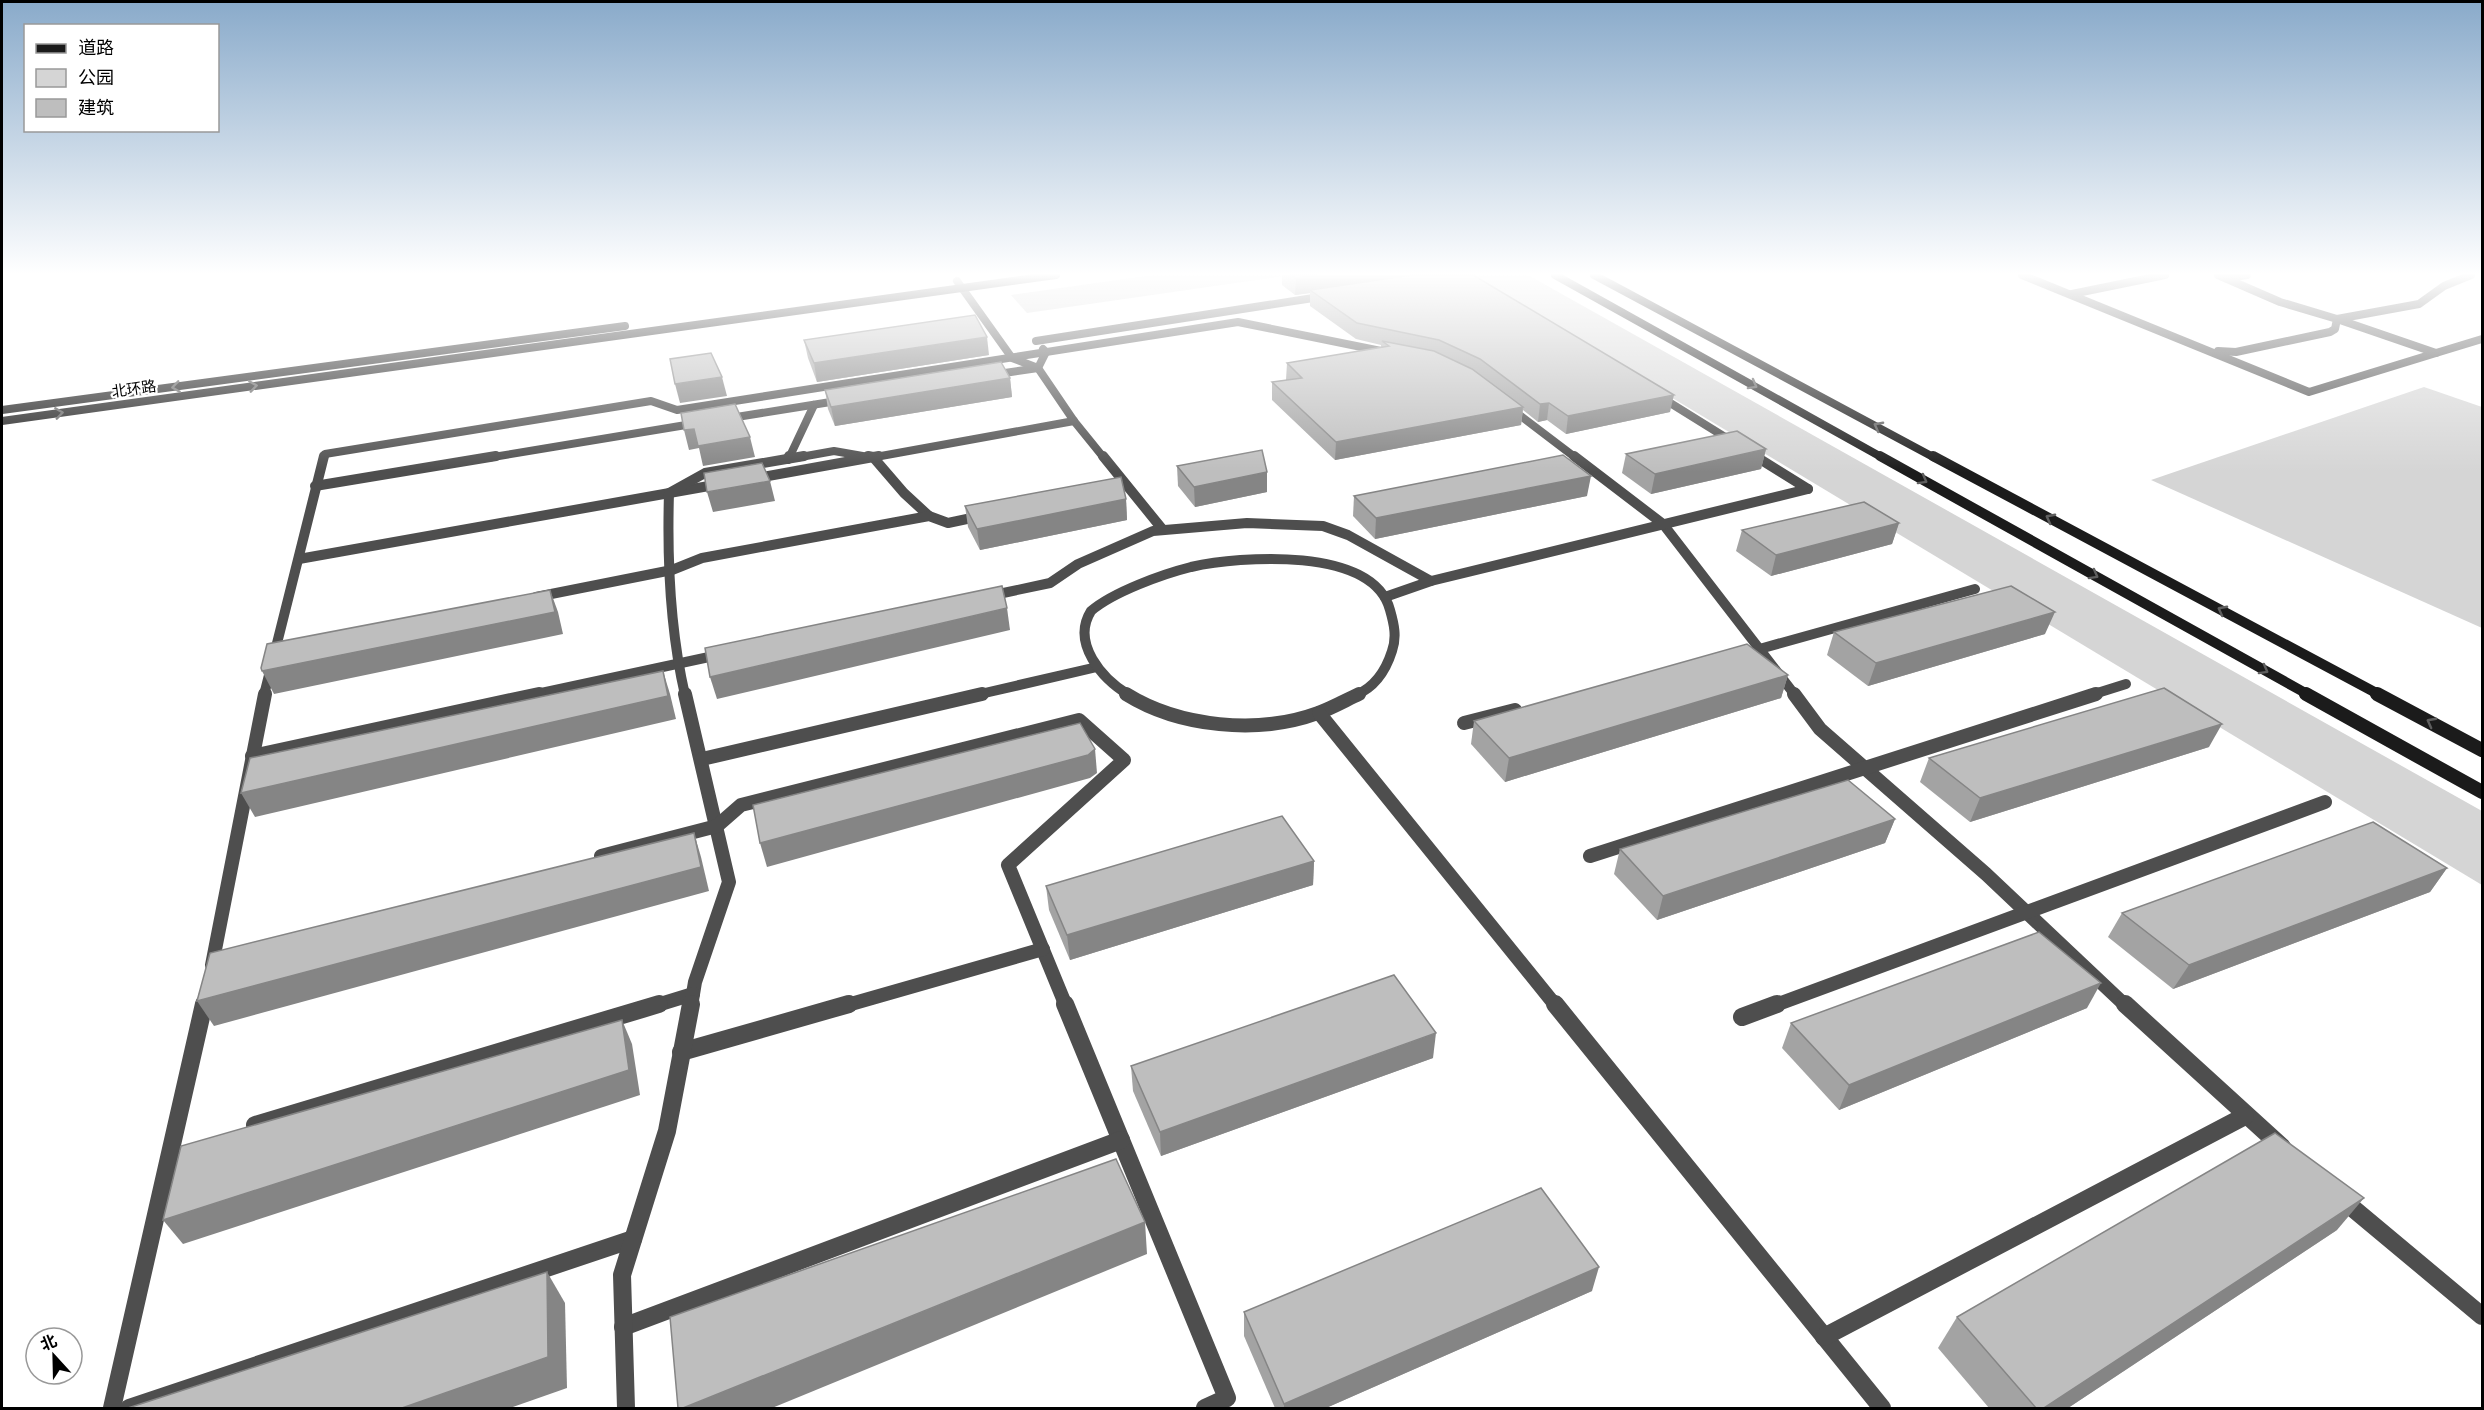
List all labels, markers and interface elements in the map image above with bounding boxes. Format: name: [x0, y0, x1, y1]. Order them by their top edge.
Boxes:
legend: [24, 24, 219, 132]
text: 道路: [78, 36, 114, 59]
text: 公园: [78, 66, 114, 89]
text: 建筑: [78, 96, 114, 119]
street label: 北环路: [110, 376, 158, 401]
one-way arrow: [1747, 378, 1757, 389]
one-way arrow: [171, 380, 180, 392]
one-way arrow: [248, 381, 257, 393]
one-way arrow: [55, 408, 64, 420]
one-way arrow: [1873, 422, 1884, 434]
one-way arrow: [1917, 473, 1927, 484]
one-way arrow: [2046, 514, 2056, 525]
one-way arrow: [2087, 568, 2098, 579]
one-way arrow: [2218, 606, 2228, 617]
one-way arrow: [2258, 663, 2268, 674]
one-way arrow: [2427, 718, 2437, 729]
north arrow: [24, 1326, 84, 1386]
text: 北: [37, 1330, 60, 1354]

